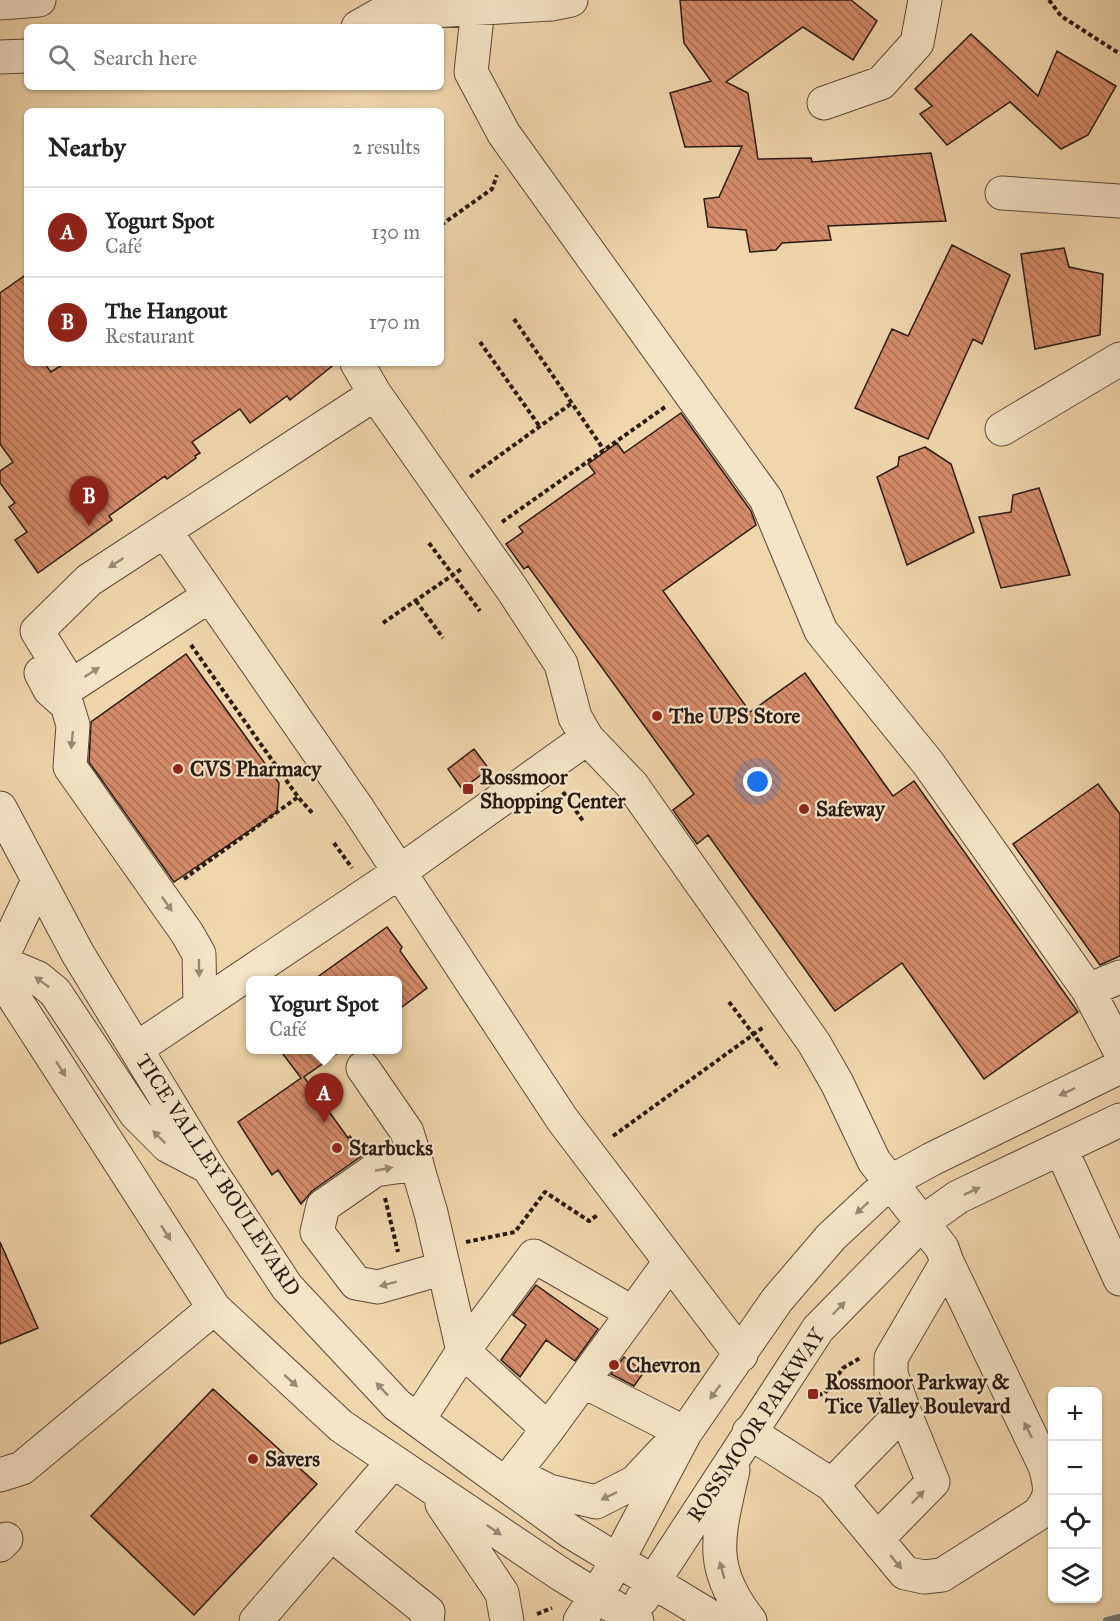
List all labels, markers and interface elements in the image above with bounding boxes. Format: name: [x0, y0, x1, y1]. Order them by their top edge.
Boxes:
search box: [24, 24, 444, 90]
icon: search: [45, 41, 78, 74]
text: Search here: [93, 44, 197, 71]
text: Nearby: [48, 131, 126, 163]
text: 2 results: [352, 135, 420, 159]
text: Yogurt Spot: [105, 207, 214, 234]
text: A: [61, 220, 74, 244]
text: 130 m: [371, 220, 420, 244]
text: Café: [105, 234, 142, 258]
text: The Hangout: [105, 297, 227, 324]
text: B: [61, 310, 74, 334]
text: 170 m: [369, 310, 420, 334]
text: Restaurant: [105, 324, 195, 348]
pin: B: [70, 476, 109, 526]
one-way arrow: [108, 557, 124, 568]
one-way arrow: [84, 667, 100, 678]
place label: The UPS Store: [668, 703, 800, 729]
marker: The UPS Store: [650, 709, 664, 723]
one-way arrow: [67, 730, 77, 749]
place label: CVS Pharmacy: [190, 756, 322, 782]
marker: CVS Pharmacy: [171, 762, 185, 776]
place label: Rossmoor Shopping Center: [480, 764, 626, 814]
your location: [743, 767, 772, 796]
marker: Rossmoor Shopping Center: [461, 782, 475, 796]
place label: Safeway: [816, 796, 886, 822]
marker: Safeway: [797, 802, 811, 816]
one-way arrow: [161, 895, 173, 911]
one-way arrow: [194, 958, 204, 977]
one-way arrow: [35, 976, 51, 988]
popup: [246, 976, 402, 1054]
text: Yogurt Spot: [269, 990, 379, 1017]
text: Café: [269, 1017, 306, 1041]
street label: TICE VALLEY BOULEVARD: [130, 1049, 306, 1301]
one-way arrow: [55, 1061, 66, 1077]
pin: A: [304, 1074, 344, 1123]
one-way arrow: [1059, 1087, 1076, 1096]
one-way arrow: [152, 1131, 166, 1145]
place label: Starbucks: [349, 1135, 433, 1161]
marker: Starbucks: [330, 1141, 344, 1155]
one-way arrow: [374, 1164, 393, 1173]
one-way arrow: [963, 1186, 980, 1195]
one-way arrow: [855, 1201, 870, 1214]
one-way arrow: [160, 1225, 172, 1241]
one-way arrow: [379, 1280, 397, 1289]
one-way arrow: [832, 1300, 846, 1315]
street label: ROSSMOOR PARKWAY: [682, 1323, 831, 1527]
place label: Chevron: [626, 1352, 701, 1378]
marker: Chevron: [607, 1358, 621, 1372]
place label: Rossmoor Parkway & Tice Valley Boulevard: [824, 1369, 1011, 1419]
one-way arrow: [284, 1374, 299, 1388]
one-way arrow: [375, 1381, 389, 1396]
one-way arrow: [709, 1385, 721, 1400]
marker: Rossmoor Parkway & Tice Valley Boulevard: [806, 1387, 820, 1401]
map controls: [1048, 1387, 1102, 1603]
button: +: [1048, 1387, 1102, 1441]
one-way arrow: [1023, 1421, 1033, 1439]
button: −: [1048, 1441, 1102, 1495]
place label: Savers: [265, 1446, 320, 1472]
marker: Savers: [246, 1452, 260, 1466]
one-way arrow: [911, 1490, 925, 1505]
one-way arrow: [600, 1491, 617, 1500]
button: locate: [1048, 1495, 1102, 1549]
one-way arrow: [485, 1524, 502, 1535]
button: layers: [1048, 1549, 1102, 1603]
one-way arrow: [889, 1554, 902, 1569]
one-way arrow: [717, 1561, 727, 1579]

